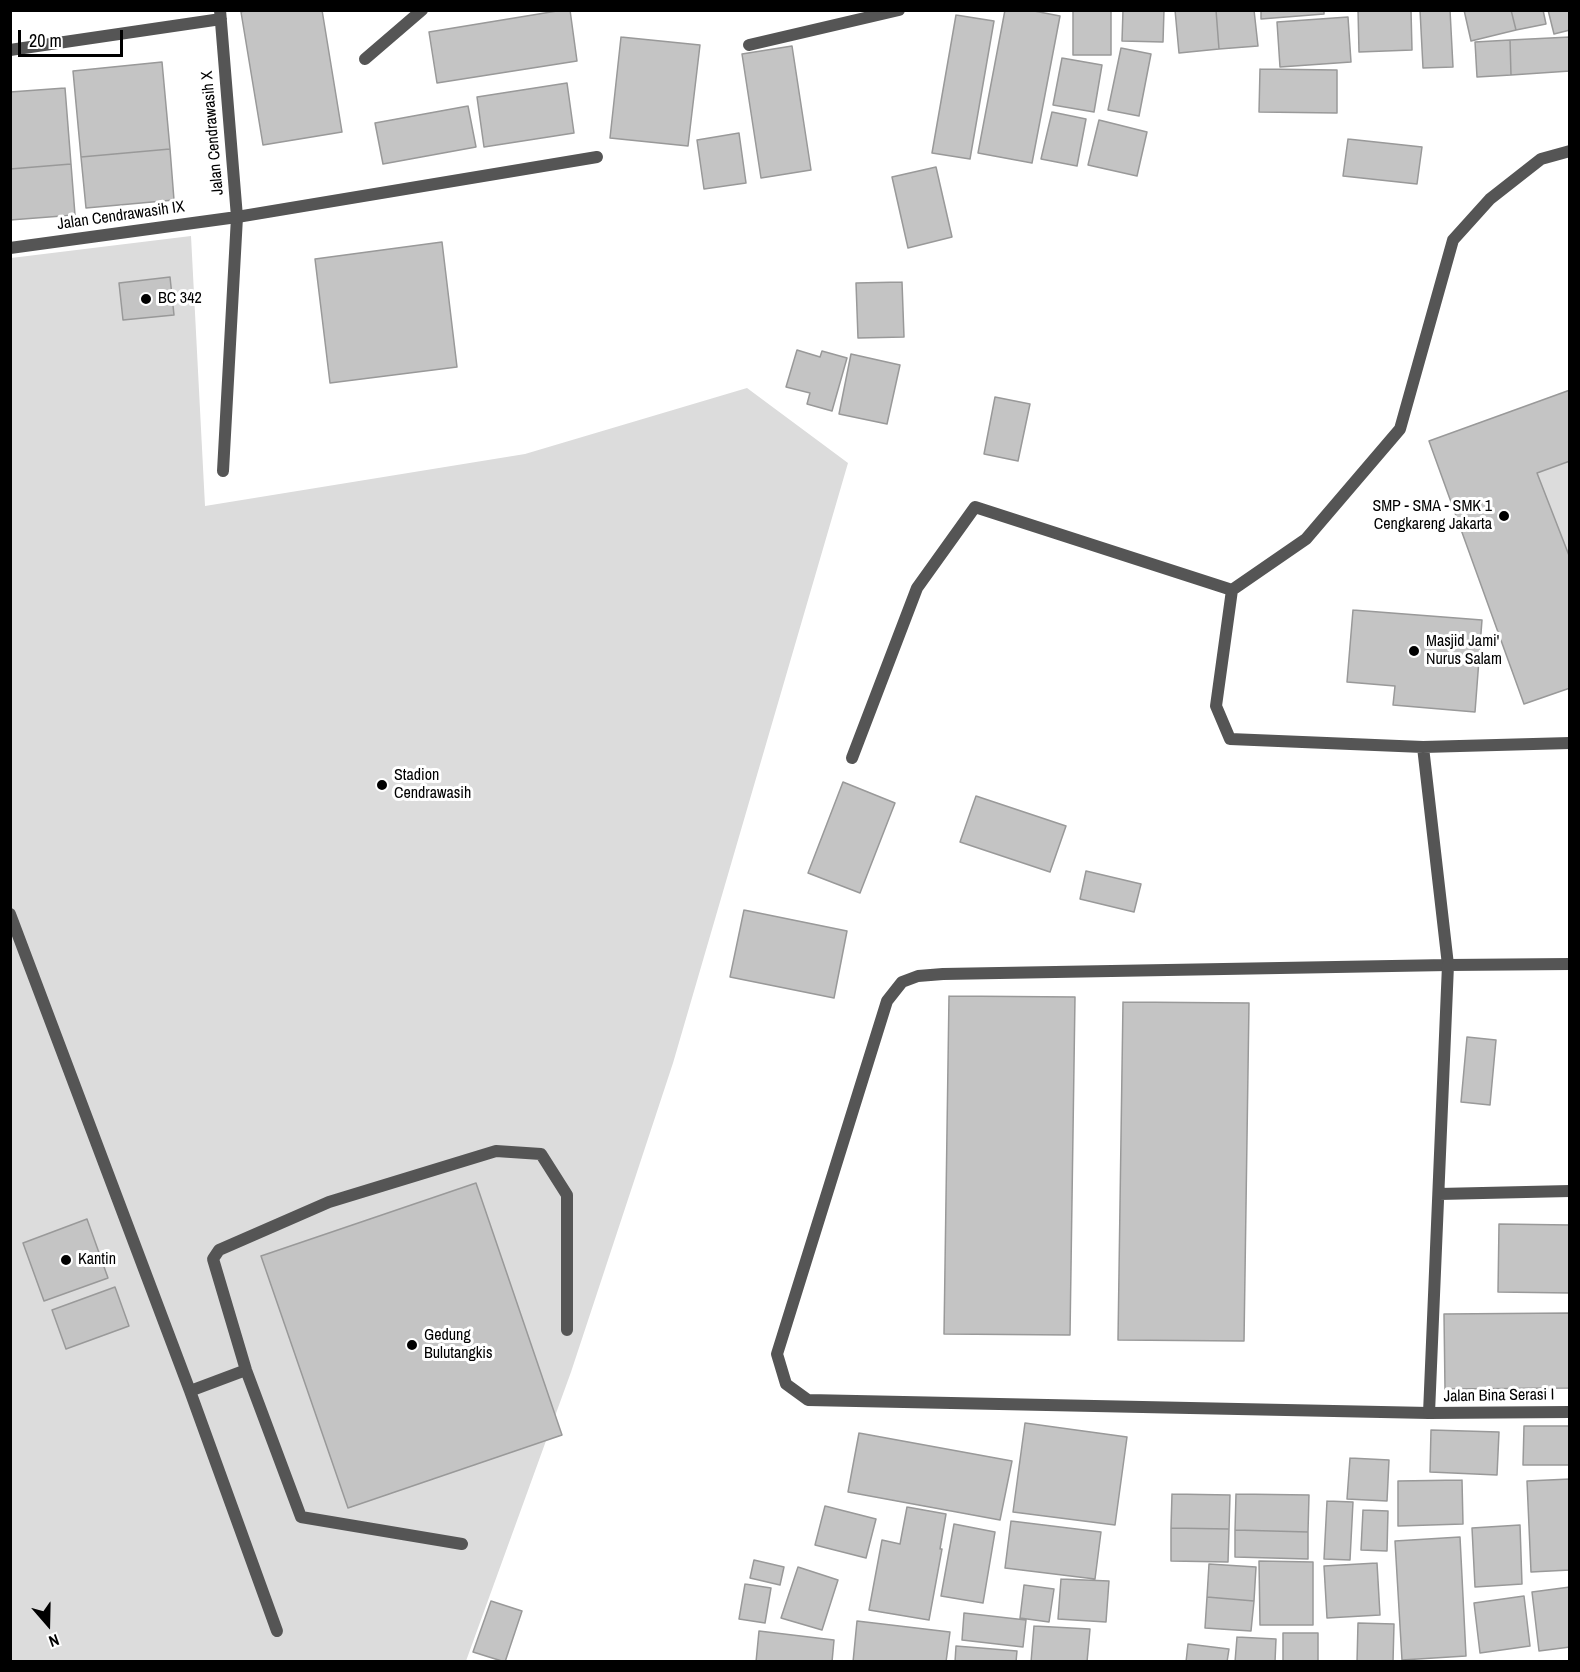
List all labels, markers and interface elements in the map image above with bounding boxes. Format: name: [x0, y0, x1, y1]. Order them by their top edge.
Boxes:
scale bar: [21, 18, 126, 56]
text: 20 m: [29, 28, 62, 53]
street label: Jalan Cendrawasih X: [198, 70, 228, 196]
street label: Jalan Cendrawasih IX: [56, 198, 186, 234]
place label: BC 342: [158, 289, 202, 309]
marker: BC 342: [139, 292, 153, 306]
place label: SMP - SMA - SMK 1 Cengkareng Jakarta: [1372, 497, 1492, 535]
marker: SMP - SMA - SMK 1 Cengkareng Jakarta: [1497, 509, 1511, 523]
place label: Masjid Jami' Nurus Salam: [1426, 632, 1502, 670]
marker: Masjid Jami' Nurus Salam: [1407, 644, 1421, 658]
place label: Stadion Cendrawasih: [394, 766, 471, 804]
marker: Stadion Cendrawasih: [375, 778, 389, 792]
place label: Kantin: [78, 1250, 116, 1270]
marker: Kantin: [59, 1253, 73, 1267]
place label: Gedung Bulutangkis: [424, 1326, 493, 1364]
marker: Gedung Bulutangkis: [405, 1338, 419, 1352]
street label: Jalan Bina Serasi I: [1443, 1385, 1555, 1407]
north arrow: [18, 1594, 78, 1654]
text: N: [46, 1629, 62, 1653]

